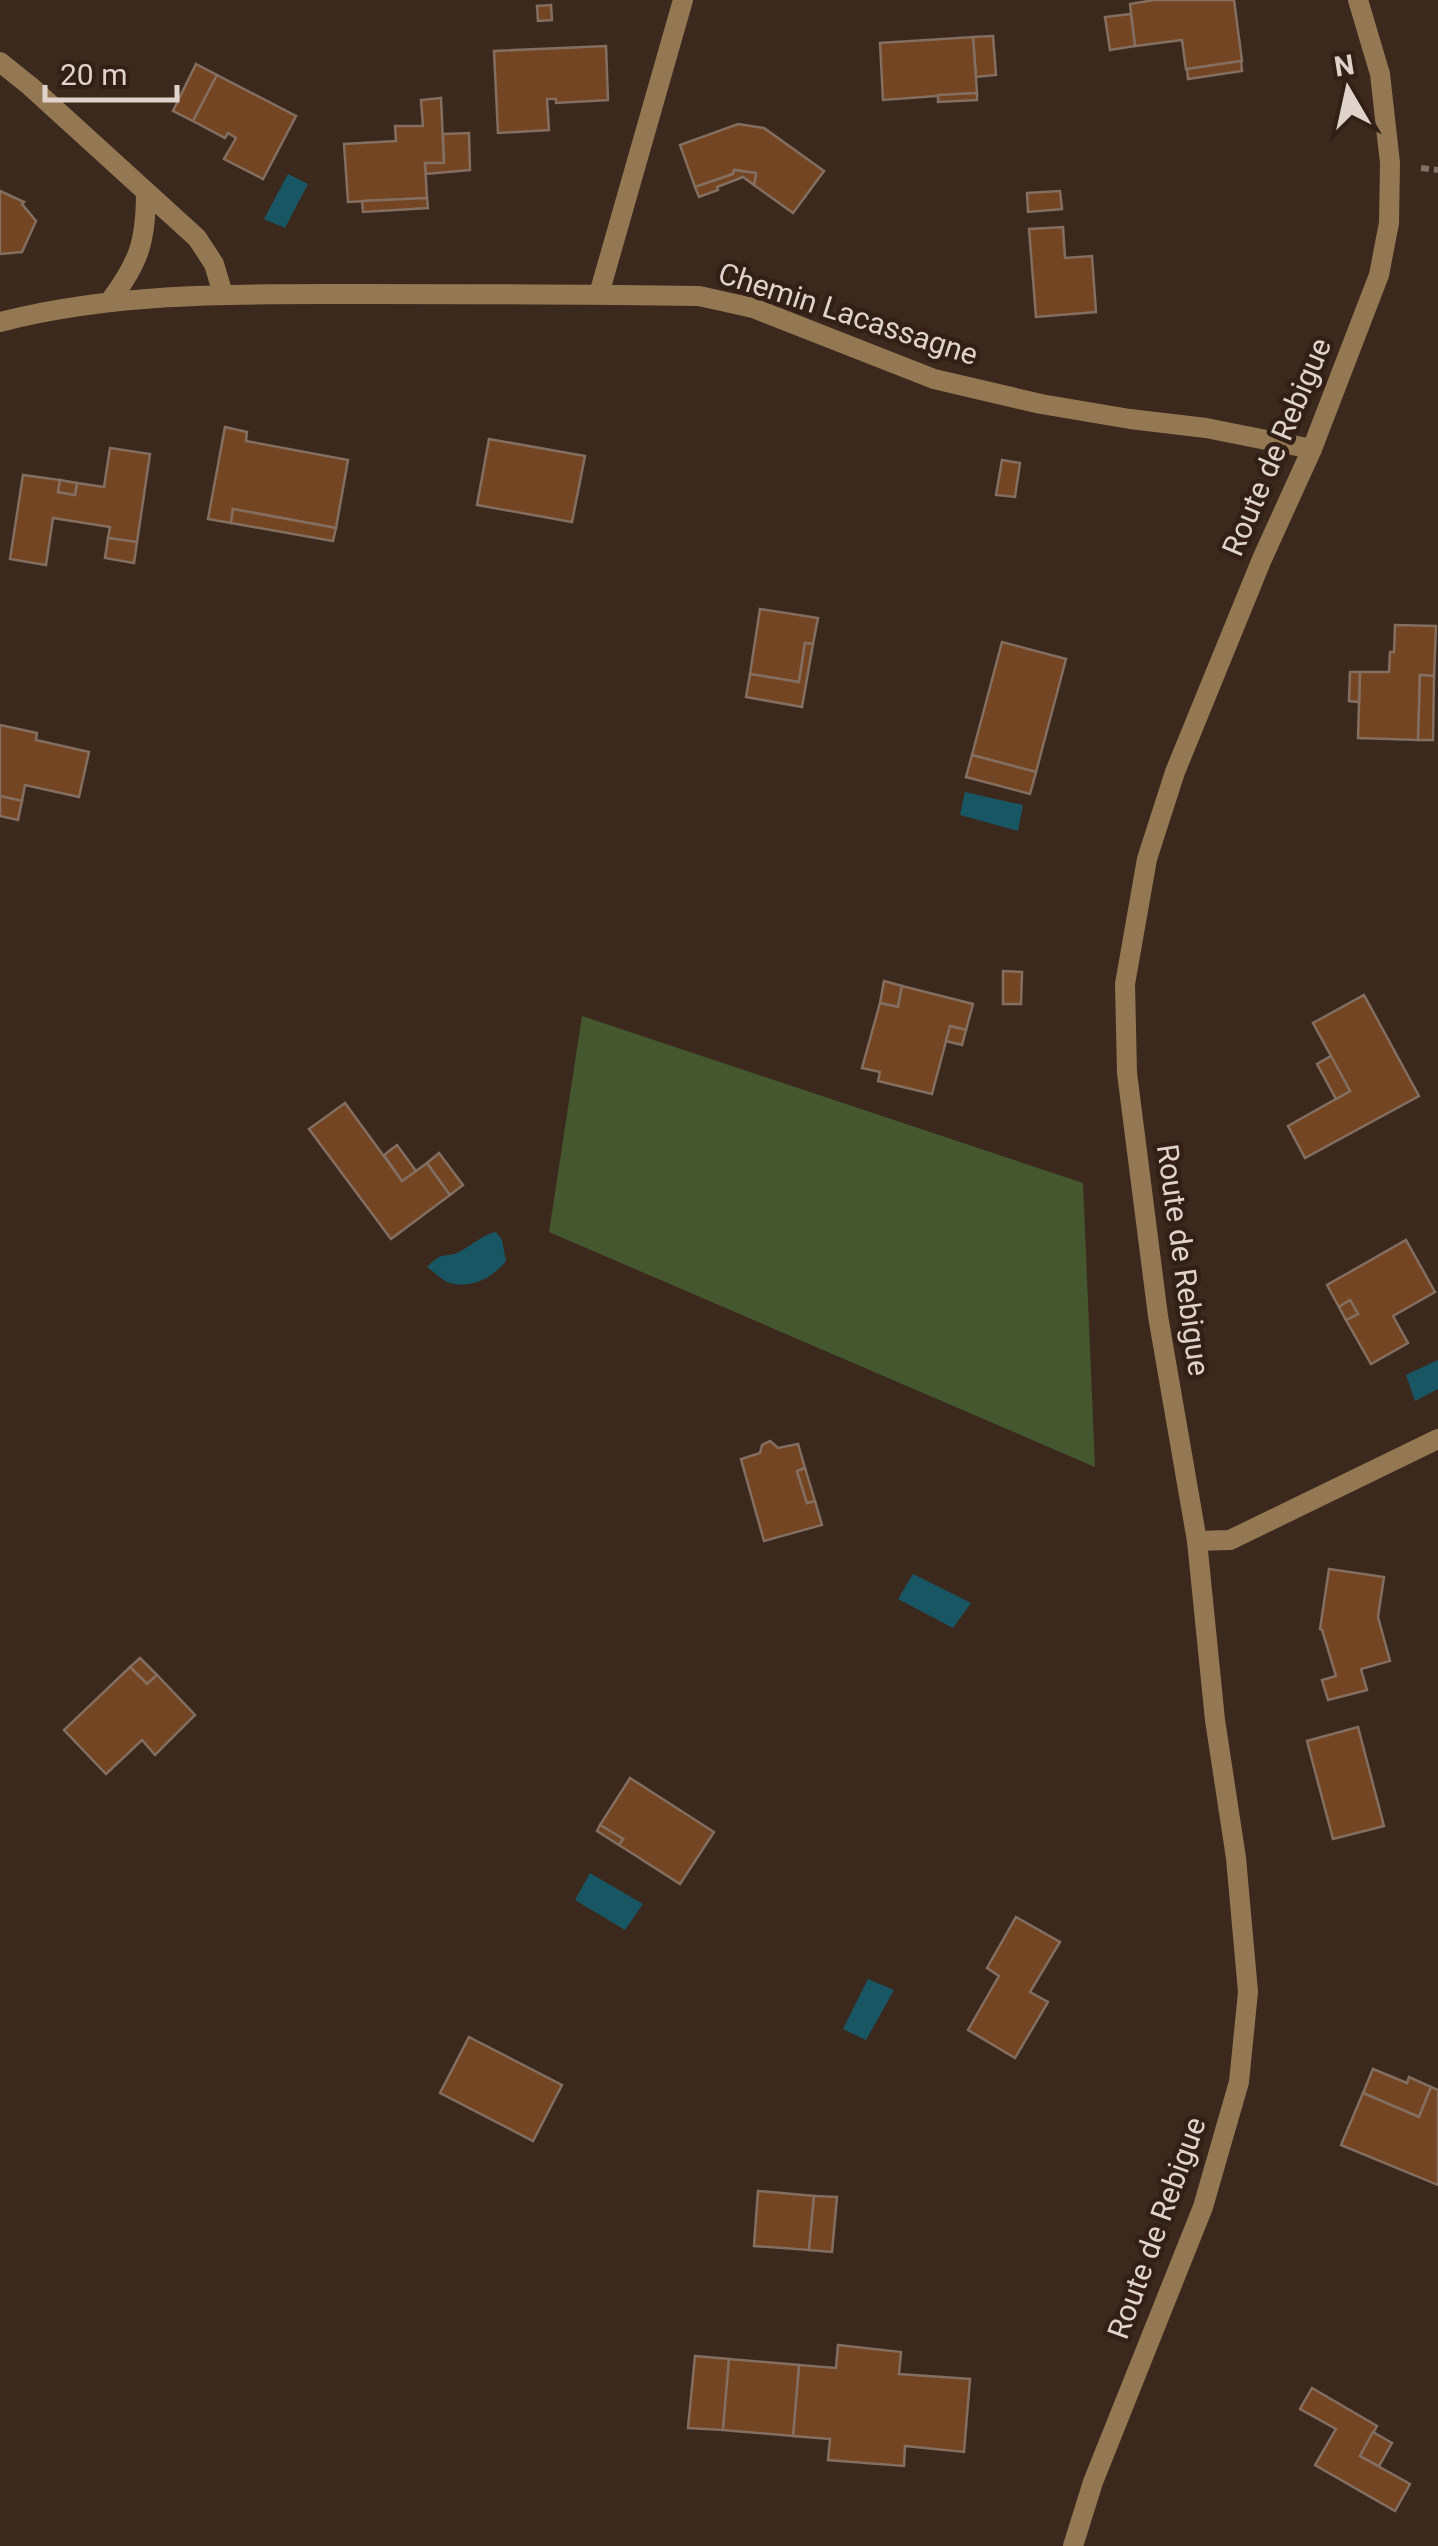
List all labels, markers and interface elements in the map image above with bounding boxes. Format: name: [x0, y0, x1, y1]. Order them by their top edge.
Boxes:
scale bar: [45, 40, 178, 102]
north arrow: [1298, 40, 1398, 140]
text: N: [1332, 48, 1357, 84]
text: 20 m: [60, 57, 127, 92]
street label: Chemin Lacassagne: [714, 255, 982, 372]
street label: Route de Rebigue: [1215, 333, 1338, 561]
street label: Route de Rebigue: [1150, 1142, 1217, 1378]
street label: Route de Rebigue: [1100, 2112, 1213, 2343]

